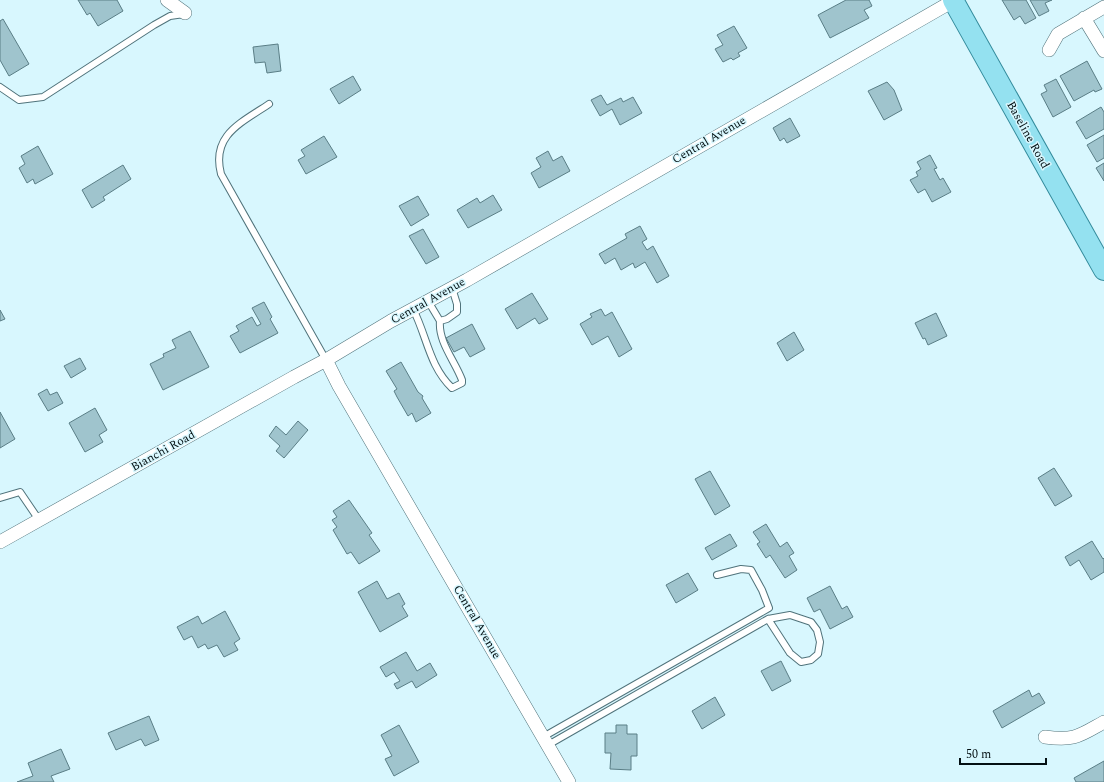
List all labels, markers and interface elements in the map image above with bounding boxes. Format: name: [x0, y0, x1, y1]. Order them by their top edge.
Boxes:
street label: Baseline Road: [1002, 98, 1055, 173]
street label: Central Avenue: [668, 111, 750, 169]
street label: Central Avenue: [387, 273, 469, 329]
street label: Bianchi Road: [127, 425, 199, 477]
street label: Central Avenue: [448, 581, 506, 663]
scale bar: [960, 740, 1046, 766]
text: 50 m: [966, 745, 991, 764]

